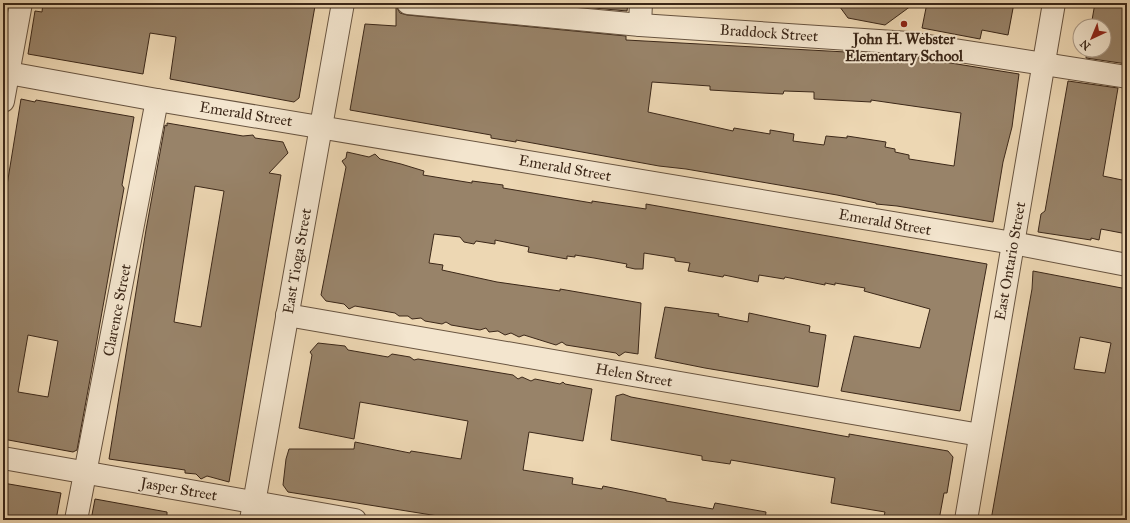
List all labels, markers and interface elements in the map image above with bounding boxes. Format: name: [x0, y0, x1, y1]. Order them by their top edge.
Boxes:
north arrow: [1072, 18, 1112, 58]
marker: John H. Webster Elementary School: [899, 19, 909, 29]
street label: Braddock Street: [719, 21, 819, 45]
place label: John H. Webster Elementary School: [845, 30, 964, 66]
text: N: [1077, 36, 1093, 53]
street label: Emerald Street: [198, 98, 294, 130]
street label: Emerald Street: [517, 151, 613, 185]
street label: East Ontario Street: [991, 200, 1029, 322]
street label: Emerald Street: [837, 205, 933, 239]
street label: East Tioga Street: [279, 206, 315, 315]
street label: Clarence Street: [99, 262, 135, 358]
street label: Helen Street: [594, 359, 675, 391]
street label: Jasper Street: [137, 473, 219, 506]

